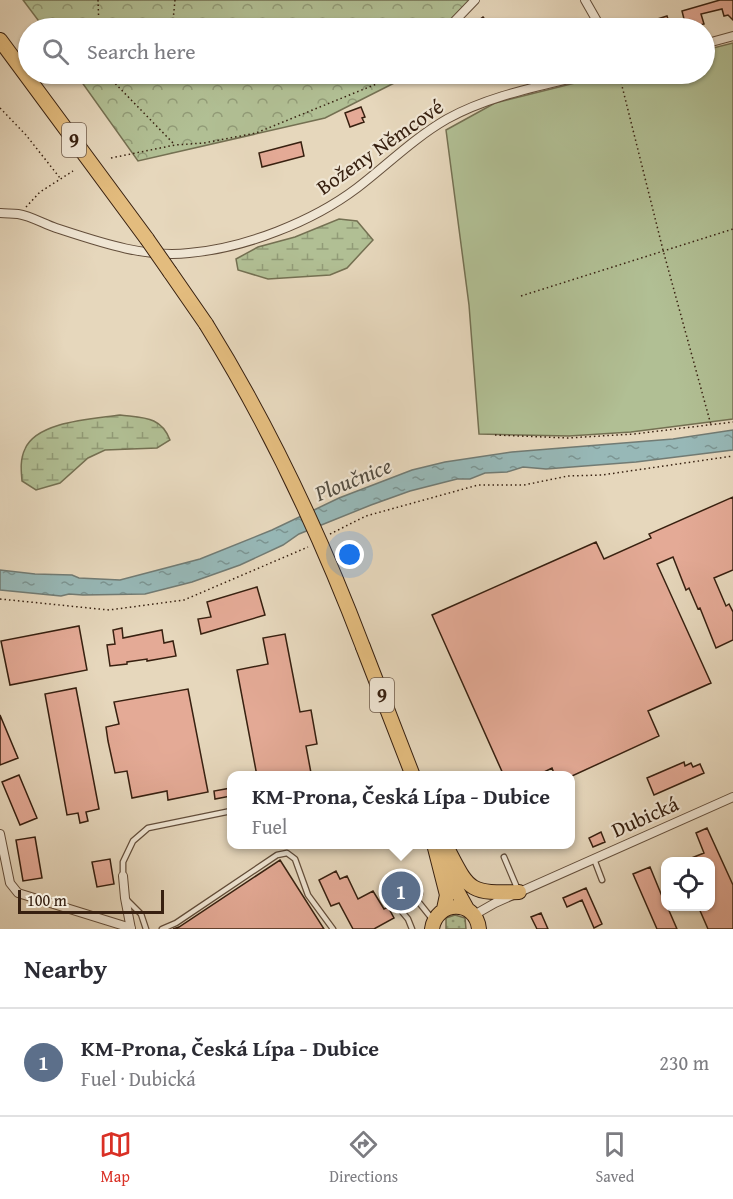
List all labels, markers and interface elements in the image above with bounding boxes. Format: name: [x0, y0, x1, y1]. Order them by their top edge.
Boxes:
search box: [18, 18, 715, 84]
icon: search: [39, 35, 72, 68]
text: Search here: [87, 35, 196, 67]
street label: Boženy Němcové: [310, 91, 450, 202]
road number: 9: [62, 123, 86, 157]
water label: Ploučnice: [309, 449, 396, 509]
your location: [335, 540, 364, 569]
road number: 9: [370, 678, 394, 712]
popup: [227, 771, 575, 849]
text: KM-Prona, Česká Lípa - Dubice: [252, 780, 550, 812]
street label: Dubická: [606, 788, 683, 845]
text: Fuel: [252, 812, 287, 841]
map controls: [661, 857, 715, 911]
button: locate: [661, 857, 715, 911]
pin: 1: [382, 868, 420, 914]
scale bar: [18, 887, 164, 914]
text: 100 m: [27, 888, 67, 912]
text: Nearby: [24, 949, 107, 988]
text: KM-Prona, Česká Lípa - Dubice: [81, 1032, 379, 1064]
text: 1: [38, 1048, 49, 1077]
text: 230 m: [659, 1048, 709, 1077]
text: Fuel · Dubická: [81, 1064, 196, 1093]
tab: Map: [99, 1128, 132, 1188]
tab: Directions: [329, 1128, 398, 1188]
tab: Saved: [595, 1128, 634, 1188]

